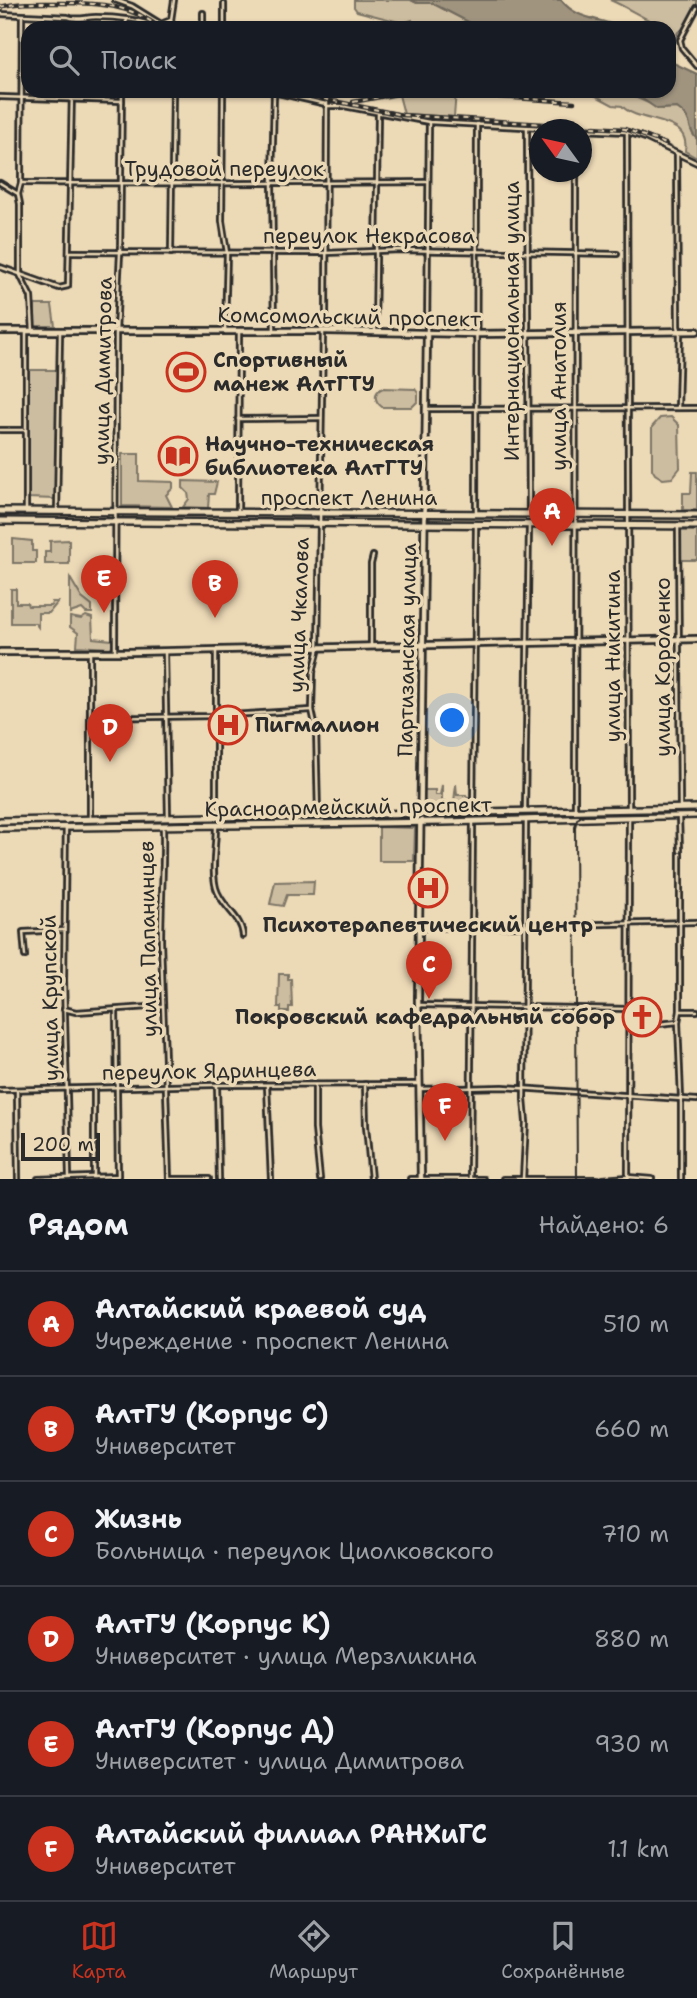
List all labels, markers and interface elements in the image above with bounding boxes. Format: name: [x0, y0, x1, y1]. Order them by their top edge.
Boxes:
search box: [21, 21, 676, 98]
icon: search: [45, 41, 83, 79]
text: Поиск: [101, 42, 177, 77]
north arrow: [529, 119, 592, 182]
street label: Трудовой переулок: [124, 155, 324, 183]
street label: Интернациональная улица: [498, 181, 526, 461]
street label: переулок Некрасова: [263, 222, 475, 250]
street label: улица Димитрова: [87, 277, 119, 465]
street label: Комсомольский проспект: [217, 301, 481, 333]
street label: улица Анатолия: [545, 301, 573, 471]
place label: Спортивный манеж АлтГТУ: [213, 346, 375, 398]
sports icon: Спортивный манеж АлтГТУ: [165, 351, 207, 393]
place label: Научно-техническая библиотека АлтГТУ: [205, 430, 434, 482]
library icon: Научно-техническая библиотека АлтГТУ: [157, 435, 199, 477]
street label: проспект Ленина: [261, 484, 437, 512]
pin: A: [529, 488, 575, 546]
street label: улица Чкалова: [282, 537, 316, 693]
street label: Партизанская улица: [391, 543, 423, 757]
pin: E: [81, 555, 127, 613]
pin: B: [192, 560, 238, 618]
street label: улица Никитина: [599, 570, 627, 742]
street label: улица Короленко: [649, 577, 677, 757]
your location: [435, 703, 469, 737]
pin: D: [87, 704, 133, 762]
hospital icon: Пигмалион: [207, 704, 249, 746]
place label: Пигмалион: [255, 711, 380, 739]
street label: Красноармейский проспект: [204, 790, 492, 824]
street label: улица Папанинцев: [132, 841, 164, 1037]
hospital icon: Психотерапевтический центр: [407, 867, 449, 909]
place label: Психотерапевтический центр: [263, 911, 593, 939]
street label: улица Крупской: [35, 914, 65, 1081]
pin: C: [406, 941, 452, 999]
church icon: Покровский кафедральный собор: [621, 996, 663, 1038]
place label: Покровский кафедральный собор: [235, 1003, 615, 1031]
street label: переулок Ядринцева: [102, 1055, 316, 1087]
pin: F: [422, 1083, 468, 1141]
scale bar: [21, 1130, 100, 1162]
text: 200 m: [32, 1132, 94, 1157]
text: Рядом: [28, 1204, 128, 1245]
text: Найдено: 6: [539, 1210, 669, 1240]
text: Алтайский краевой суд: [95, 1291, 426, 1326]
text: A: [42, 1309, 60, 1339]
text: 510 m: [603, 1309, 669, 1339]
text: Учреждение · проспект Ленина: [95, 1326, 449, 1356]
text: АлтГУ (Корпус С): [95, 1396, 329, 1431]
text: B: [44, 1414, 58, 1444]
text: 660 m: [594, 1414, 669, 1444]
text: Университет: [95, 1431, 236, 1461]
text: Жизнь: [95, 1501, 182, 1536]
text: C: [44, 1519, 58, 1549]
text: 710 m: [601, 1519, 669, 1549]
text: Больница · переулок Циолковского: [95, 1536, 494, 1566]
text: АлтГУ (Корпус К): [95, 1606, 330, 1641]
text: D: [43, 1624, 59, 1654]
text: 880 m: [594, 1624, 669, 1654]
text: Университет · улица Мерзликина: [95, 1641, 477, 1671]
text: АлтГУ (Корпус Д): [95, 1711, 335, 1746]
text: E: [43, 1729, 59, 1759]
text: 930 m: [595, 1729, 669, 1759]
text: Университет · улица Димитрова: [95, 1746, 464, 1776]
text: Алтайский филиал РАНХиГС: [95, 1816, 487, 1851]
text: F: [44, 1834, 58, 1864]
text: 1.1 km: [607, 1834, 669, 1864]
text: Университет: [95, 1851, 236, 1881]
tab: Карта: [72, 1917, 126, 1984]
tab: Маршрут: [269, 1917, 358, 1984]
tab: Сохранённые: [501, 1917, 625, 1984]

